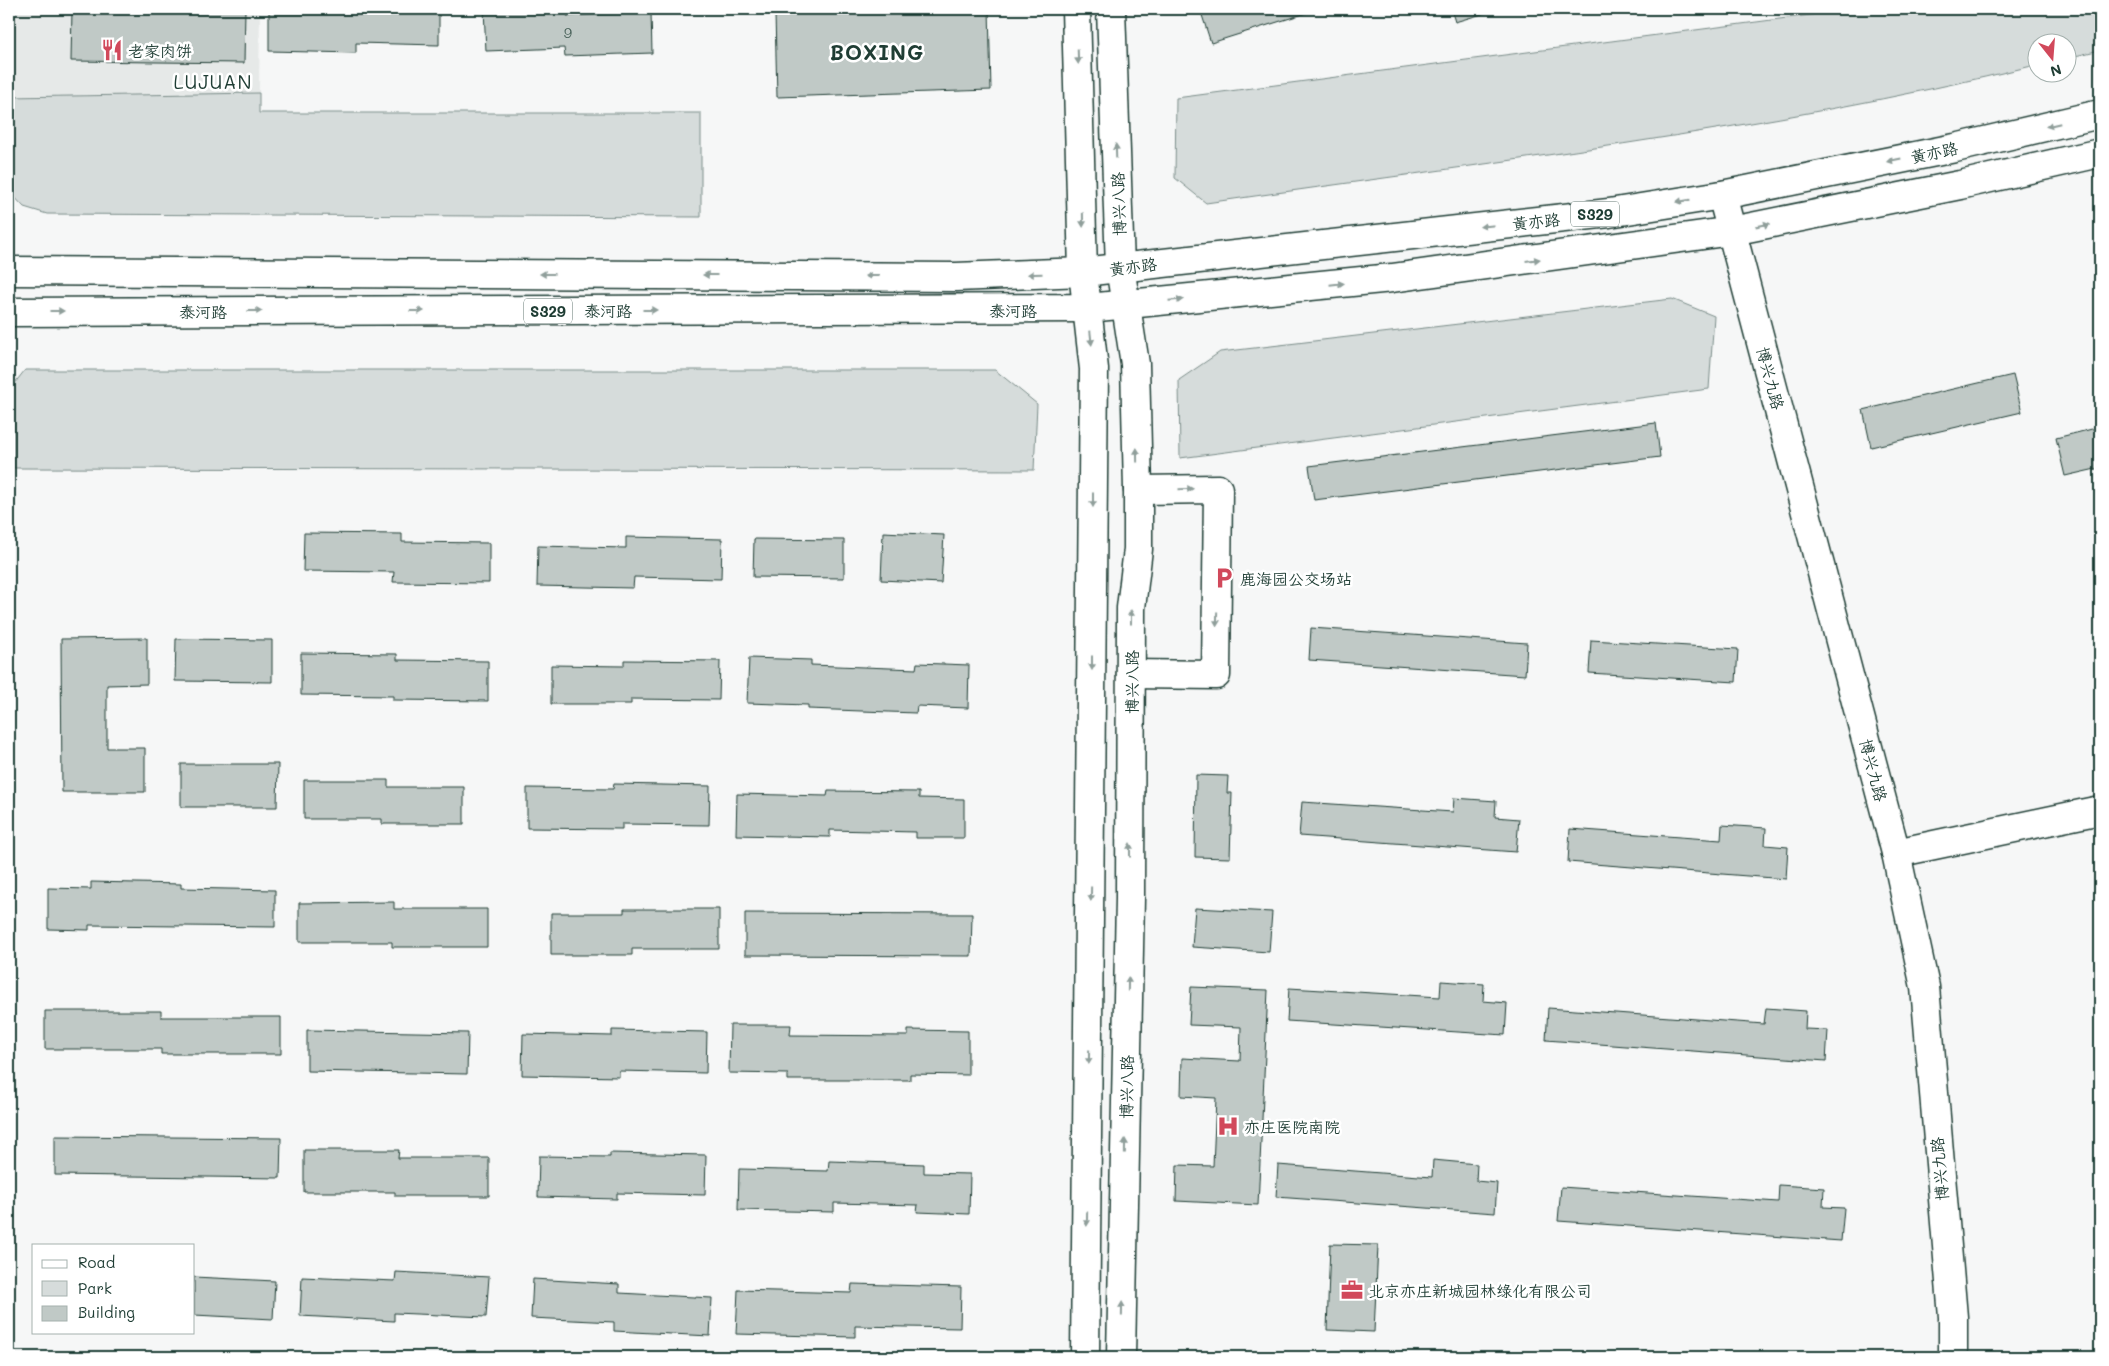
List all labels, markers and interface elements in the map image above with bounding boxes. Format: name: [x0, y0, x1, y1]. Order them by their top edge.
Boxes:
house number: 9: [564, 23, 572, 42]
north arrow: [2026, 32, 2076, 82]
restaurant icon: 老家肉饼: [99, 37, 125, 63]
district label: BOXING: [830, 38, 924, 65]
place label: 老家肉饼: [128, 40, 192, 61]
one-way arrow: [1074, 50, 1082, 66]
text: N: [2048, 60, 2064, 82]
district label: LUJUAN: [174, 69, 252, 94]
one-way arrow: [2045, 121, 2060, 129]
street label: 黄亦路: [1908, 137, 1960, 167]
one-way arrow: [1112, 143, 1120, 159]
one-way arrow: [1886, 157, 1902, 165]
street label: 博兴八路: [1106, 172, 1130, 236]
one-way arrow: [1675, 198, 1691, 206]
road number: S329: [1571, 202, 1619, 226]
street label: 黄亦路: [1511, 208, 1561, 234]
one-way arrow: [1079, 212, 1087, 228]
one-way arrow: [1756, 221, 1771, 229]
one-way arrow: [1479, 223, 1495, 231]
street label: 黄亦路: [1108, 253, 1158, 279]
one-way arrow: [1526, 255, 1542, 263]
one-way arrow: [539, 270, 555, 278]
one-way arrow: [702, 271, 718, 279]
one-way arrow: [1027, 271, 1043, 279]
one-way arrow: [864, 272, 880, 280]
one-way arrow: [1330, 280, 1346, 288]
one-way arrow: [1168, 296, 1184, 304]
road number: S329: [524, 298, 572, 324]
street label: 泰河路: [584, 300, 632, 321]
street label: 泰河路: [989, 300, 1037, 321]
street label: 泰河路: [179, 301, 227, 322]
one-way arrow: [642, 306, 658, 314]
one-way arrow: [50, 307, 66, 315]
one-way arrow: [247, 307, 263, 315]
one-way arrow: [410, 307, 426, 315]
one-way arrow: [1087, 330, 1095, 346]
street label: 博兴九路: [1753, 344, 1789, 412]
one-way arrow: [1133, 447, 1141, 463]
one-way arrow: [1179, 485, 1195, 493]
one-way arrow: [1089, 492, 1097, 508]
parking icon: 鹿海园公交场站: [1211, 565, 1237, 591]
place label: 鹿海园公交场站: [1240, 568, 1352, 589]
one-way arrow: [1127, 609, 1135, 625]
one-way arrow: [1213, 612, 1221, 628]
street label: 博兴八路: [1121, 650, 1142, 714]
one-way arrow: [1088, 655, 1096, 671]
street label: 博兴九路: [1856, 736, 1892, 804]
one-way arrow: [1126, 841, 1134, 857]
one-way arrow: [1087, 887, 1095, 903]
one-way arrow: [1124, 975, 1132, 991]
one-way arrow: [1085, 1049, 1093, 1065]
street label: 博兴八路: [1115, 1055, 1137, 1119]
hospital icon: 亦庄医院南院: [1215, 1113, 1241, 1139]
place label: 亦庄医院南院: [1244, 1116, 1340, 1137]
street label: 博兴九路: [1926, 1136, 1952, 1202]
one-way arrow: [1121, 1138, 1129, 1154]
one-way arrow: [1083, 1212, 1091, 1228]
legend: [32, 1244, 195, 1334]
text: Road: [78, 1252, 115, 1272]
office icon: 北京亦庄新城园林绿化有限公司: [1339, 1277, 1365, 1303]
text: Park: [78, 1278, 112, 1298]
place label: 北京亦庄新城园林绿化有限公司: [1368, 1280, 1592, 1301]
one-way arrow: [1118, 1300, 1126, 1316]
text: Building: [78, 1302, 135, 1322]

